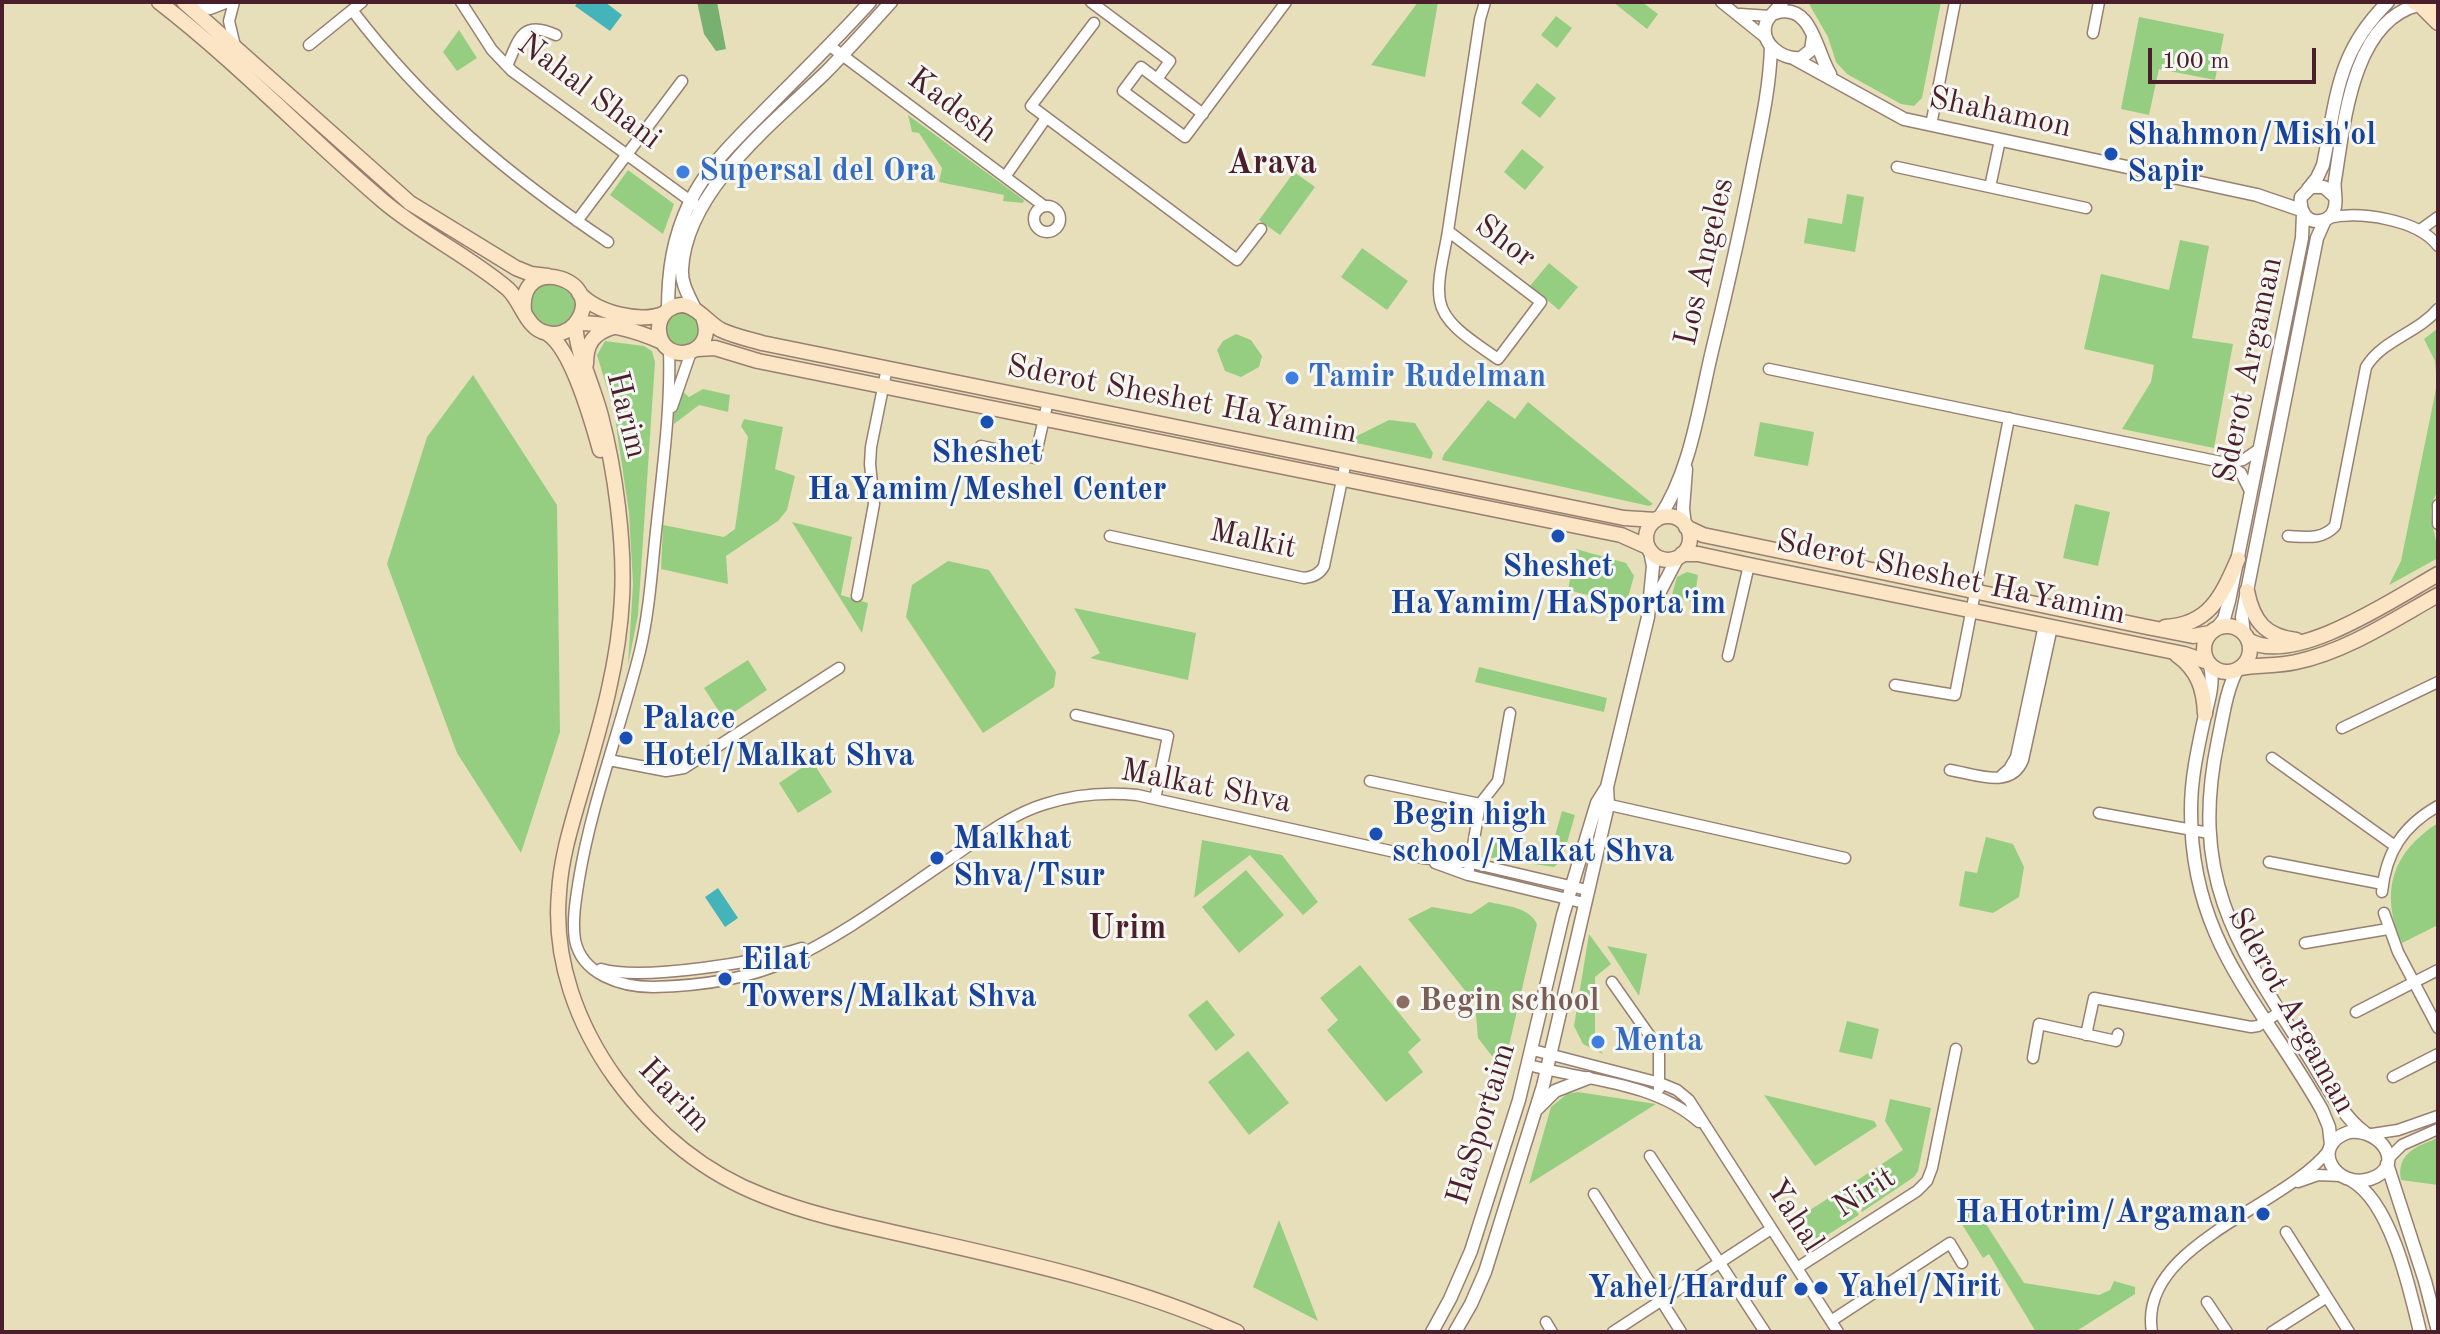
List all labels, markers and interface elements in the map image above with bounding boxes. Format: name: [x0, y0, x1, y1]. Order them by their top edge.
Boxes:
street label: Nahal Shani: [509, 25, 669, 159]
scale bar: [2152, 32, 2320, 82]
text: 100 m: [2162, 50, 2230, 74]
street label: Kadesh: [899, 60, 1005, 152]
street label: Shahamon: [1925, 79, 2075, 147]
place label: Shahmon/Mish'ol Sapir: [2127, 117, 2376, 192]
district label: Arava: [1227, 144, 1317, 184]
marker: Shahmon/Mish'ol Sapir: [2102, 145, 2120, 163]
place label: Supersal del Ora: [699, 153, 936, 191]
marker: Supersal del Ora: [674, 163, 692, 181]
street label: Los Angeles: [1667, 174, 1743, 350]
street label: Shor: [1467, 207, 1543, 277]
street label: Sderot Argaman: [2206, 254, 2292, 486]
street label: Sderot Sheshet HaYamim: [1004, 347, 1360, 453]
place label: Tamir Rudelman: [1308, 359, 1546, 397]
street label: Harim: [597, 368, 655, 462]
marker: Tamir Rudelman: [1283, 369, 1301, 387]
marker: Sheshet HaYamim/Meshel Center: [978, 413, 996, 431]
place label: Sheshet HaYamim/Meshel Center: [807, 435, 1167, 510]
street label: Malkit: [1206, 512, 1300, 568]
street label: Sderot Sheshet HaYamim: [1773, 522, 2129, 634]
marker: Sheshet HaYamim/HaSporta'im: [1549, 527, 1567, 545]
place label: Sheshet HaYamim/HaSporta'im: [1390, 549, 1726, 624]
place label: Palace Hotel/Malkat Shva: [642, 701, 915, 776]
marker: Palace Hotel/Malkat Shva: [617, 729, 635, 747]
street label: Malkat Shva: [1117, 752, 1295, 822]
place label: Begin high school/Malkat Shva: [1392, 797, 1674, 872]
place label: Malkhat Shva/Tsur: [953, 821, 1105, 896]
marker: Begin high school/Malkat Shva: [1367, 825, 1385, 843]
marker: Malkhat Shva/Tsur: [928, 849, 946, 867]
street label: Sderot Argaman: [2219, 901, 2363, 1121]
district label: Urim: [1087, 909, 1167, 949]
place label: Eilat Towers/Malkat Shva: [741, 942, 1037, 1017]
marker: Eilat Towers/Malkat Shva: [716, 970, 734, 988]
place label: Begin school: [1419, 983, 1600, 1021]
marker: Begin school: [1394, 993, 1412, 1011]
place label: Menta: [1614, 1023, 1703, 1061]
marker: Menta: [1589, 1033, 1607, 1051]
street label: HaSportaim: [1439, 1038, 1525, 1210]
street label: Harim: [630, 1051, 718, 1141]
street label: Nirit: [1827, 1159, 1903, 1227]
street label: Yahal: [1756, 1172, 1832, 1260]
place label: HaHotrim/Argaman: [1955, 1195, 2247, 1233]
marker: HaHotrim/Argaman: [2254, 1205, 2272, 1223]
place label: Yahel/Nirit: [1837, 1269, 2001, 1307]
place label: Yahel/Harduf: [1587, 1270, 1785, 1308]
marker: Yahel/Nirit: [1812, 1279, 1830, 1297]
marker: Yahel/Harduf: [1792, 1280, 1810, 1298]

